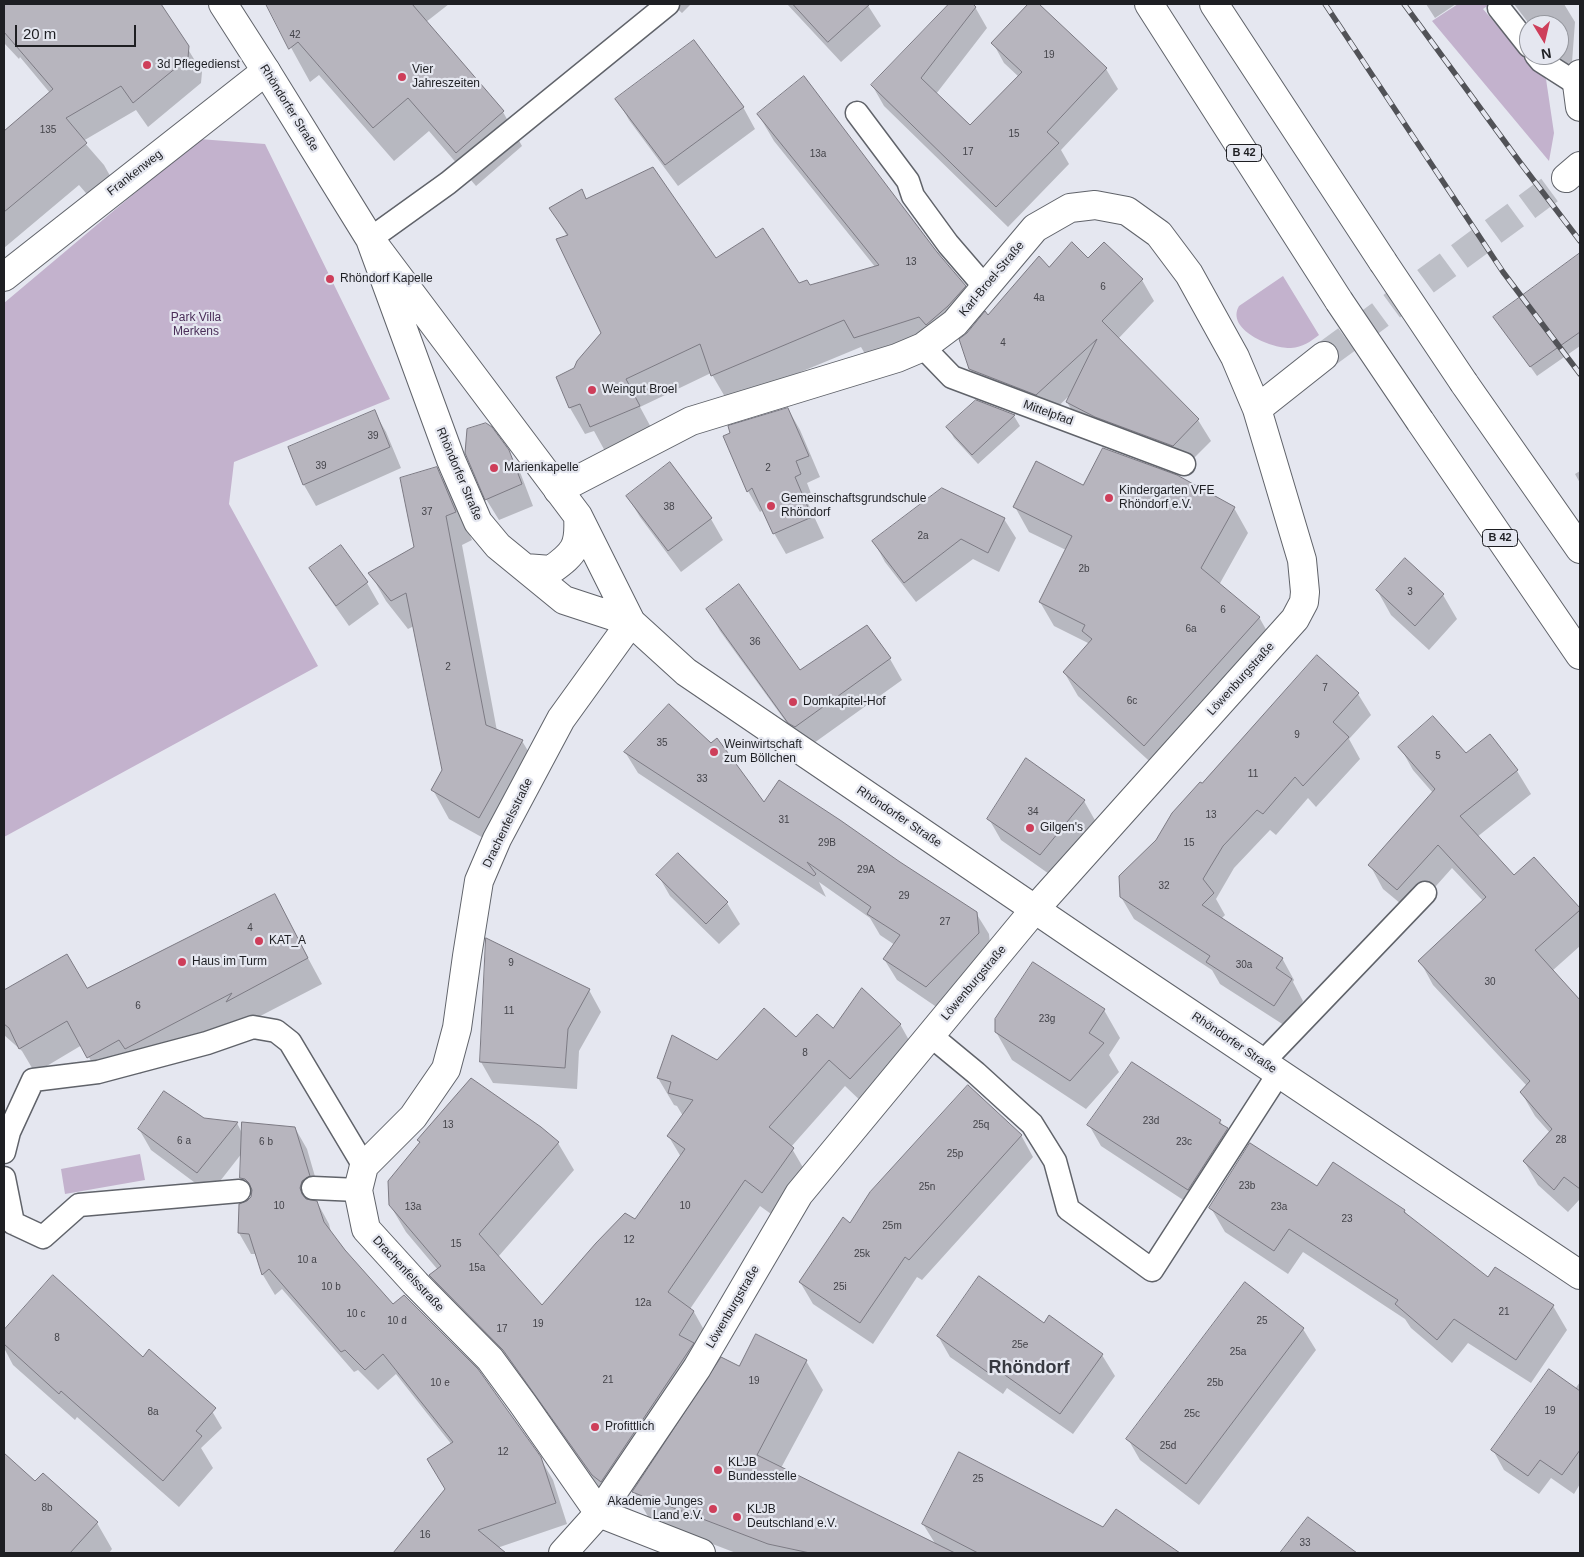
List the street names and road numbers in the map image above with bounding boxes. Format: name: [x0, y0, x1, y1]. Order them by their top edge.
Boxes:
street label: Rhöndorfer Straße: [257, 62, 321, 154]
road number: B 42: [1226, 144, 1262, 162]
street label: Frankenweg: [105, 147, 165, 199]
street label: Karl-Broel-Straße: [956, 239, 1028, 319]
street label: Mittelpfad: [1021, 397, 1075, 429]
street label: Rhöndorfer Straße: [433, 425, 485, 523]
road number: B 42: [1482, 530, 1518, 546]
street label: Löwenburgstraße: [1204, 639, 1278, 719]
street label: Drachenfelsstraße: [480, 776, 536, 870]
street label: Rhöndorfer Straße: [854, 783, 944, 851]
street label: Löwenburgstraße: [938, 943, 1010, 1023]
street label: Rhöndorfer Straße: [1189, 1009, 1279, 1077]
street label: Drachenfelsstraße: [369, 1233, 447, 1315]
street label: Löwenburgstraße: [703, 1263, 763, 1351]

